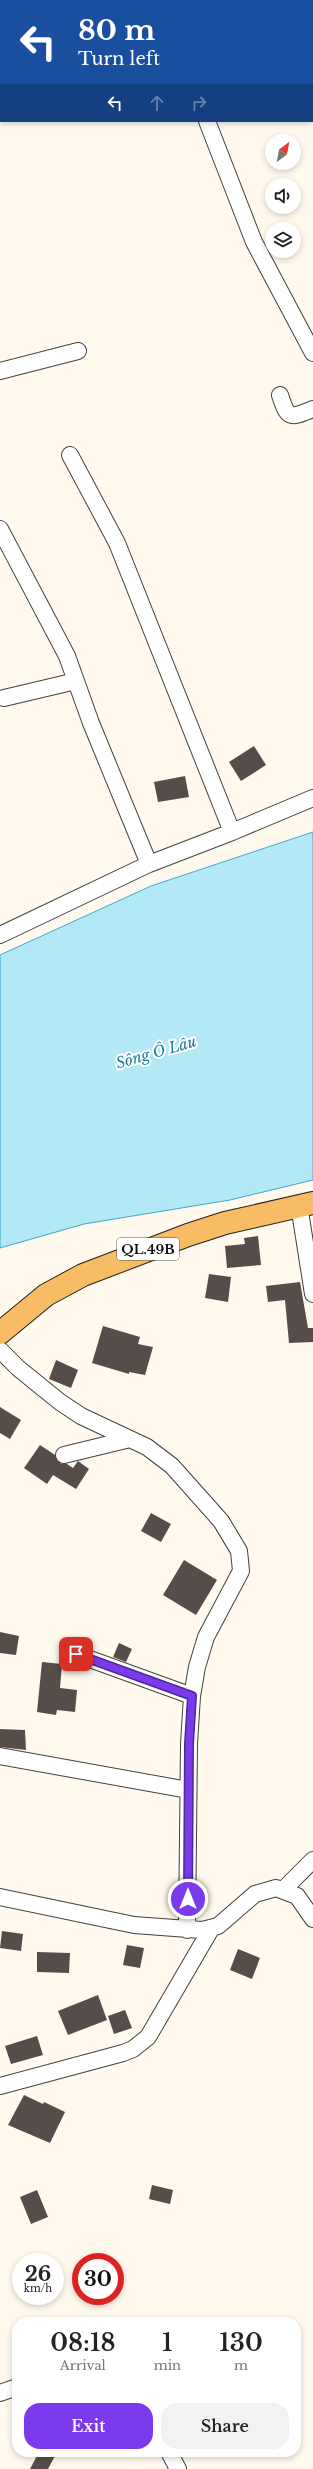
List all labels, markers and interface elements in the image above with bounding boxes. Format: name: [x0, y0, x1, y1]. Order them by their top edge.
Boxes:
text: 80 m: [78, 13, 155, 48]
icon: left: [12, 16, 64, 68]
text: Turn left: [78, 48, 160, 70]
icon: left: [104, 92, 126, 114]
icon: ahead: [146, 92, 168, 114]
icon: right: [188, 92, 210, 114]
north arrow: [265, 134, 301, 170]
map controls: [265, 134, 301, 258]
button: sound: [265, 178, 301, 214]
button: layers: [265, 222, 301, 258]
water label: Sông Ô Lâu: [114, 1031, 198, 1073]
road number: QL.49B: [117, 1238, 179, 1260]
pin: [59, 1637, 93, 1671]
icon: arrive: [65, 1643, 87, 1665]
position arrow: [167, 1878, 209, 1920]
speed limit sign: 30: [72, 2253, 124, 2305]
text: 26: [25, 2262, 51, 2286]
text: km/h: [24, 2282, 52, 2295]
text: 08:18: [50, 2328, 115, 2357]
text: 1: [162, 2328, 173, 2357]
text: 130: [219, 2328, 263, 2357]
text: Arrival: [60, 2357, 106, 2374]
text: min: [154, 2357, 181, 2374]
text: m: [234, 2357, 248, 2374]
button: Exit: [24, 2403, 153, 2449]
button: Share: [161, 2403, 289, 2449]

